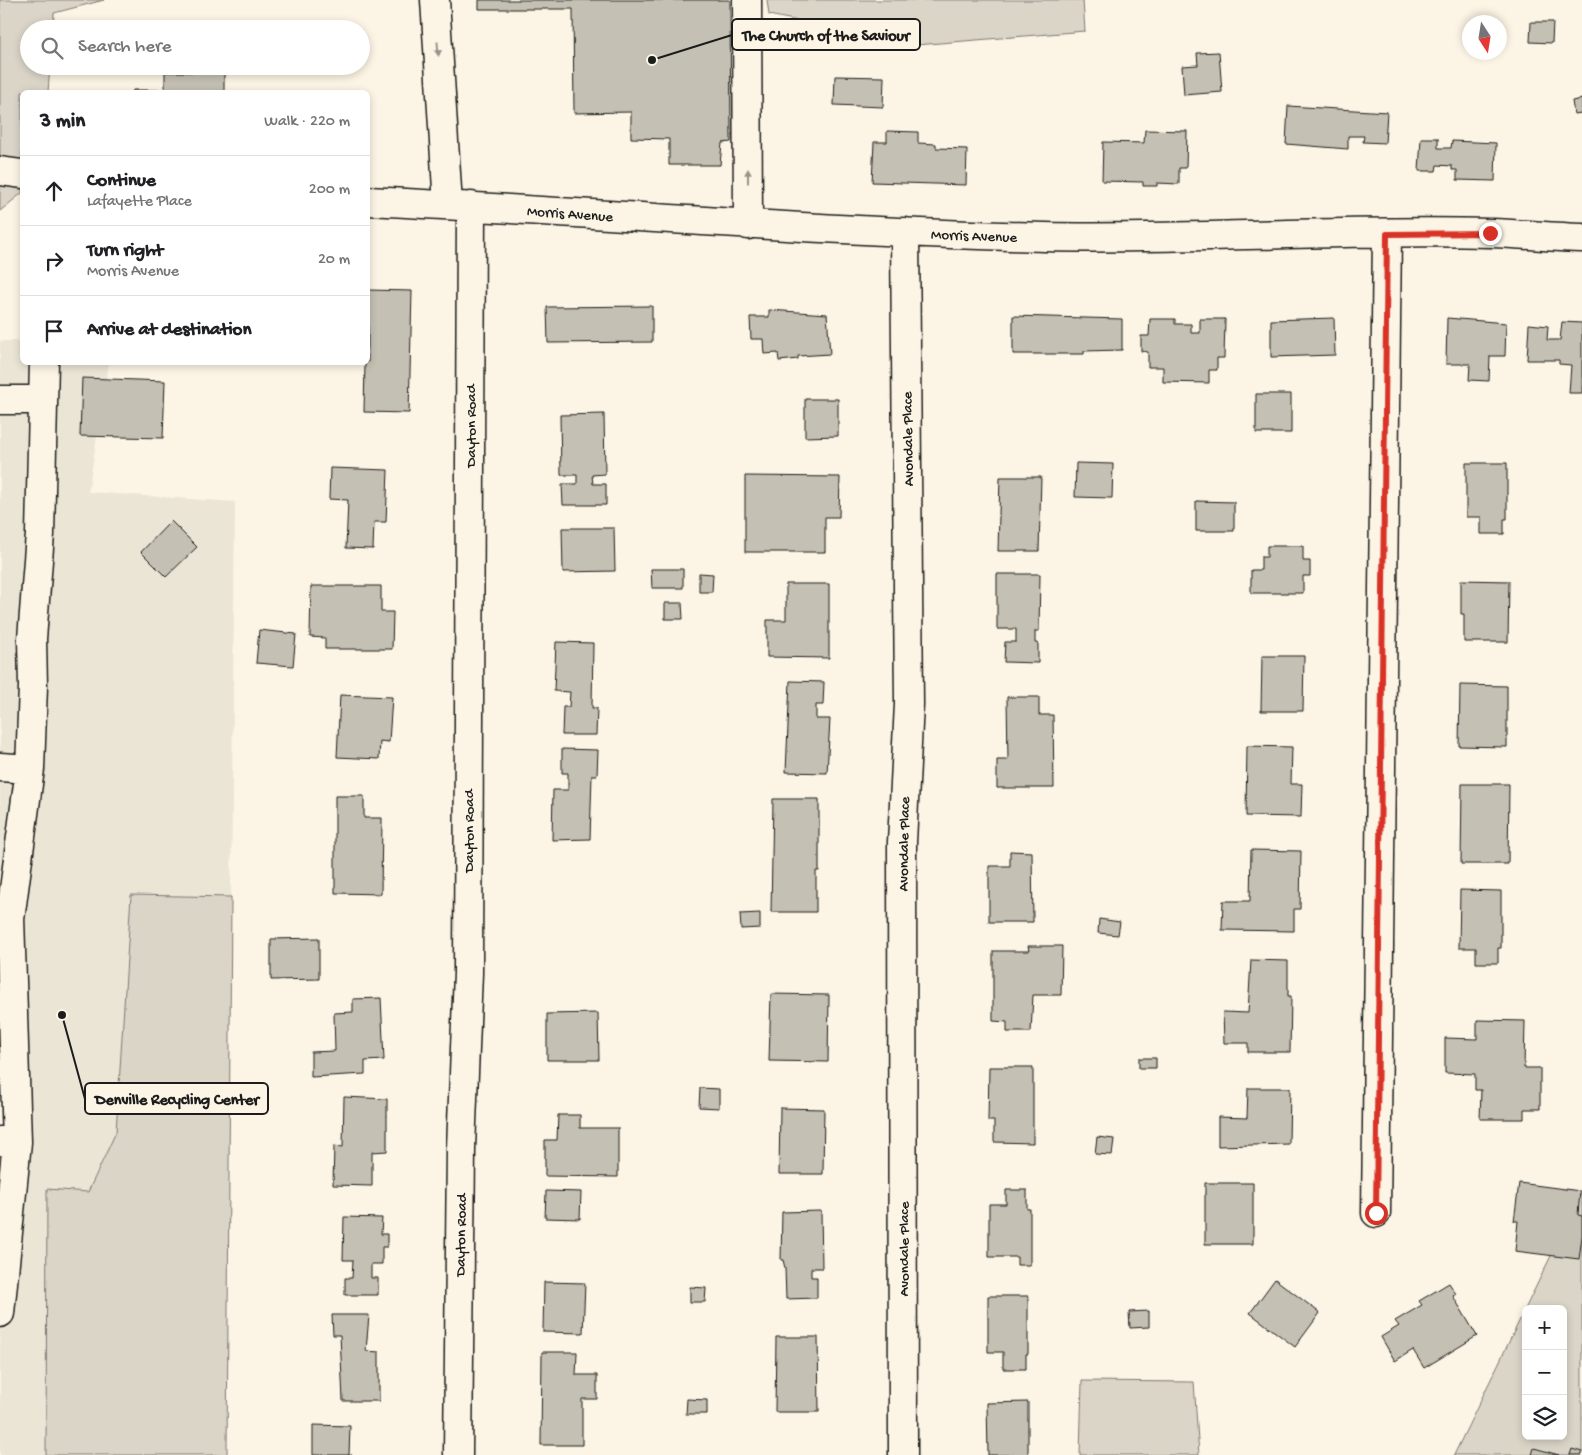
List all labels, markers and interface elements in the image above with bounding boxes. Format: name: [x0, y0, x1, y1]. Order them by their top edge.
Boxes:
north arrow: [1462, 15, 1507, 60]
callout: The Church of the Saviour: [732, 19, 920, 50]
search box: [20, 20, 370, 75]
text: The Church of the Saviour: [740, 27, 912, 47]
icon: search: [38, 34, 66, 62]
text: Search here: [78, 36, 172, 59]
one-way arrow: [434, 41, 442, 57]
text: 3 min: [40, 110, 85, 135]
text: Walk · 220 m: [264, 113, 350, 132]
one-way arrow: [744, 168, 752, 184]
text: Continue: [87, 170, 156, 193]
icon: ahead: [40, 177, 68, 205]
text: 200 m: [309, 181, 350, 200]
text: Lafayette Place: [87, 193, 192, 212]
street label: Morris Avenue: [526, 203, 614, 227]
route end: [1479, 222, 1502, 245]
street label: Morris Avenue: [931, 226, 1018, 248]
text: Turn right: [87, 240, 163, 263]
icon: right: [40, 247, 68, 275]
text: 20 m: [318, 251, 350, 270]
text: Morris Avenue: [87, 263, 179, 282]
icon: arrive: [40, 317, 68, 345]
text: Arrive at destination: [87, 319, 251, 342]
street label: Dayton Road: [463, 383, 481, 468]
street label: Avondale Place: [899, 391, 919, 487]
street label: Dayton Road: [461, 788, 479, 873]
street label: Avondale Place: [895, 796, 915, 892]
callout: Denville Recycling Center: [85, 1083, 268, 1114]
text: Denville Recycling Center: [93, 1092, 261, 1111]
street label: Dayton Road: [452, 1192, 472, 1278]
street label: Avondale Place: [896, 1201, 914, 1296]
route start: [1365, 1202, 1388, 1225]
map controls: [1522, 1305, 1567, 1440]
button: +: [1522, 1305, 1567, 1350]
button: −: [1522, 1350, 1567, 1395]
button: layers: [1522, 1395, 1567, 1440]

